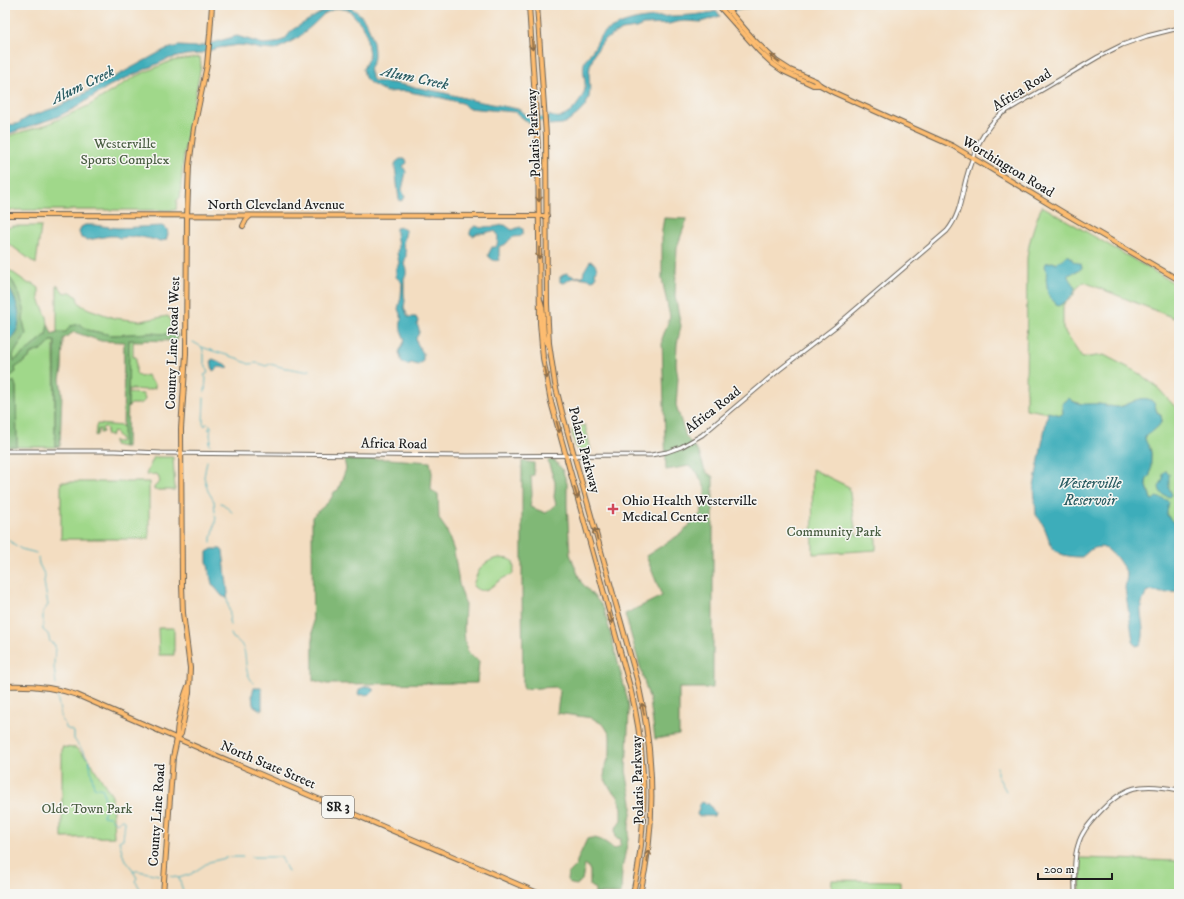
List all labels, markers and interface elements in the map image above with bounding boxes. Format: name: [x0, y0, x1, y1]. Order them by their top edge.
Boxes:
one-way arrow: [528, 37, 535, 50]
one-way arrow: [769, 55, 780, 63]
water label: Alum Creek: [47, 61, 118, 109]
water label: Alum Creek: [378, 61, 451, 95]
street label: Africa Road: [989, 65, 1055, 115]
street label: Polaris Parkway: [523, 88, 545, 178]
street label: Worthington Road: [958, 132, 1057, 202]
park label: Westerville Sports Complex: [81, 135, 170, 169]
one-way arrow: [535, 189, 543, 202]
street label: North Cleveland Avenue: [208, 196, 345, 214]
one-way arrow: [535, 246, 543, 259]
street label: County Line Road West: [162, 276, 184, 410]
one-way arrow: [542, 366, 550, 379]
street label: Africa Road: [681, 383, 745, 437]
street label: Polaris Parkway: [564, 405, 604, 496]
one-way arrow: [555, 420, 562, 433]
street label: Africa Road: [361, 434, 427, 454]
water label: Westerville Reservoir: [1059, 474, 1122, 510]
one-way arrow: [573, 486, 581, 499]
place label: Ohio Health Westerville Medical Center: [622, 492, 757, 526]
marker: Ohio Health Westerville Medical Center: [607, 503, 619, 515]
park label: Community Park: [786, 523, 882, 541]
one-way arrow: [592, 528, 599, 541]
one-way arrow: [608, 611, 615, 624]
one-way arrow: [639, 703, 647, 716]
street label: Polaris Parkway: [627, 735, 649, 825]
street label: North State Street: [217, 737, 319, 793]
street label: County Line Road: [144, 763, 170, 867]
road number: SR 3: [322, 796, 354, 818]
park label: Olde Town Park: [41, 800, 133, 818]
one-way arrow: [644, 850, 651, 863]
scale bar: [1038, 855, 1112, 881]
text: 200 m: [1044, 862, 1074, 877]

